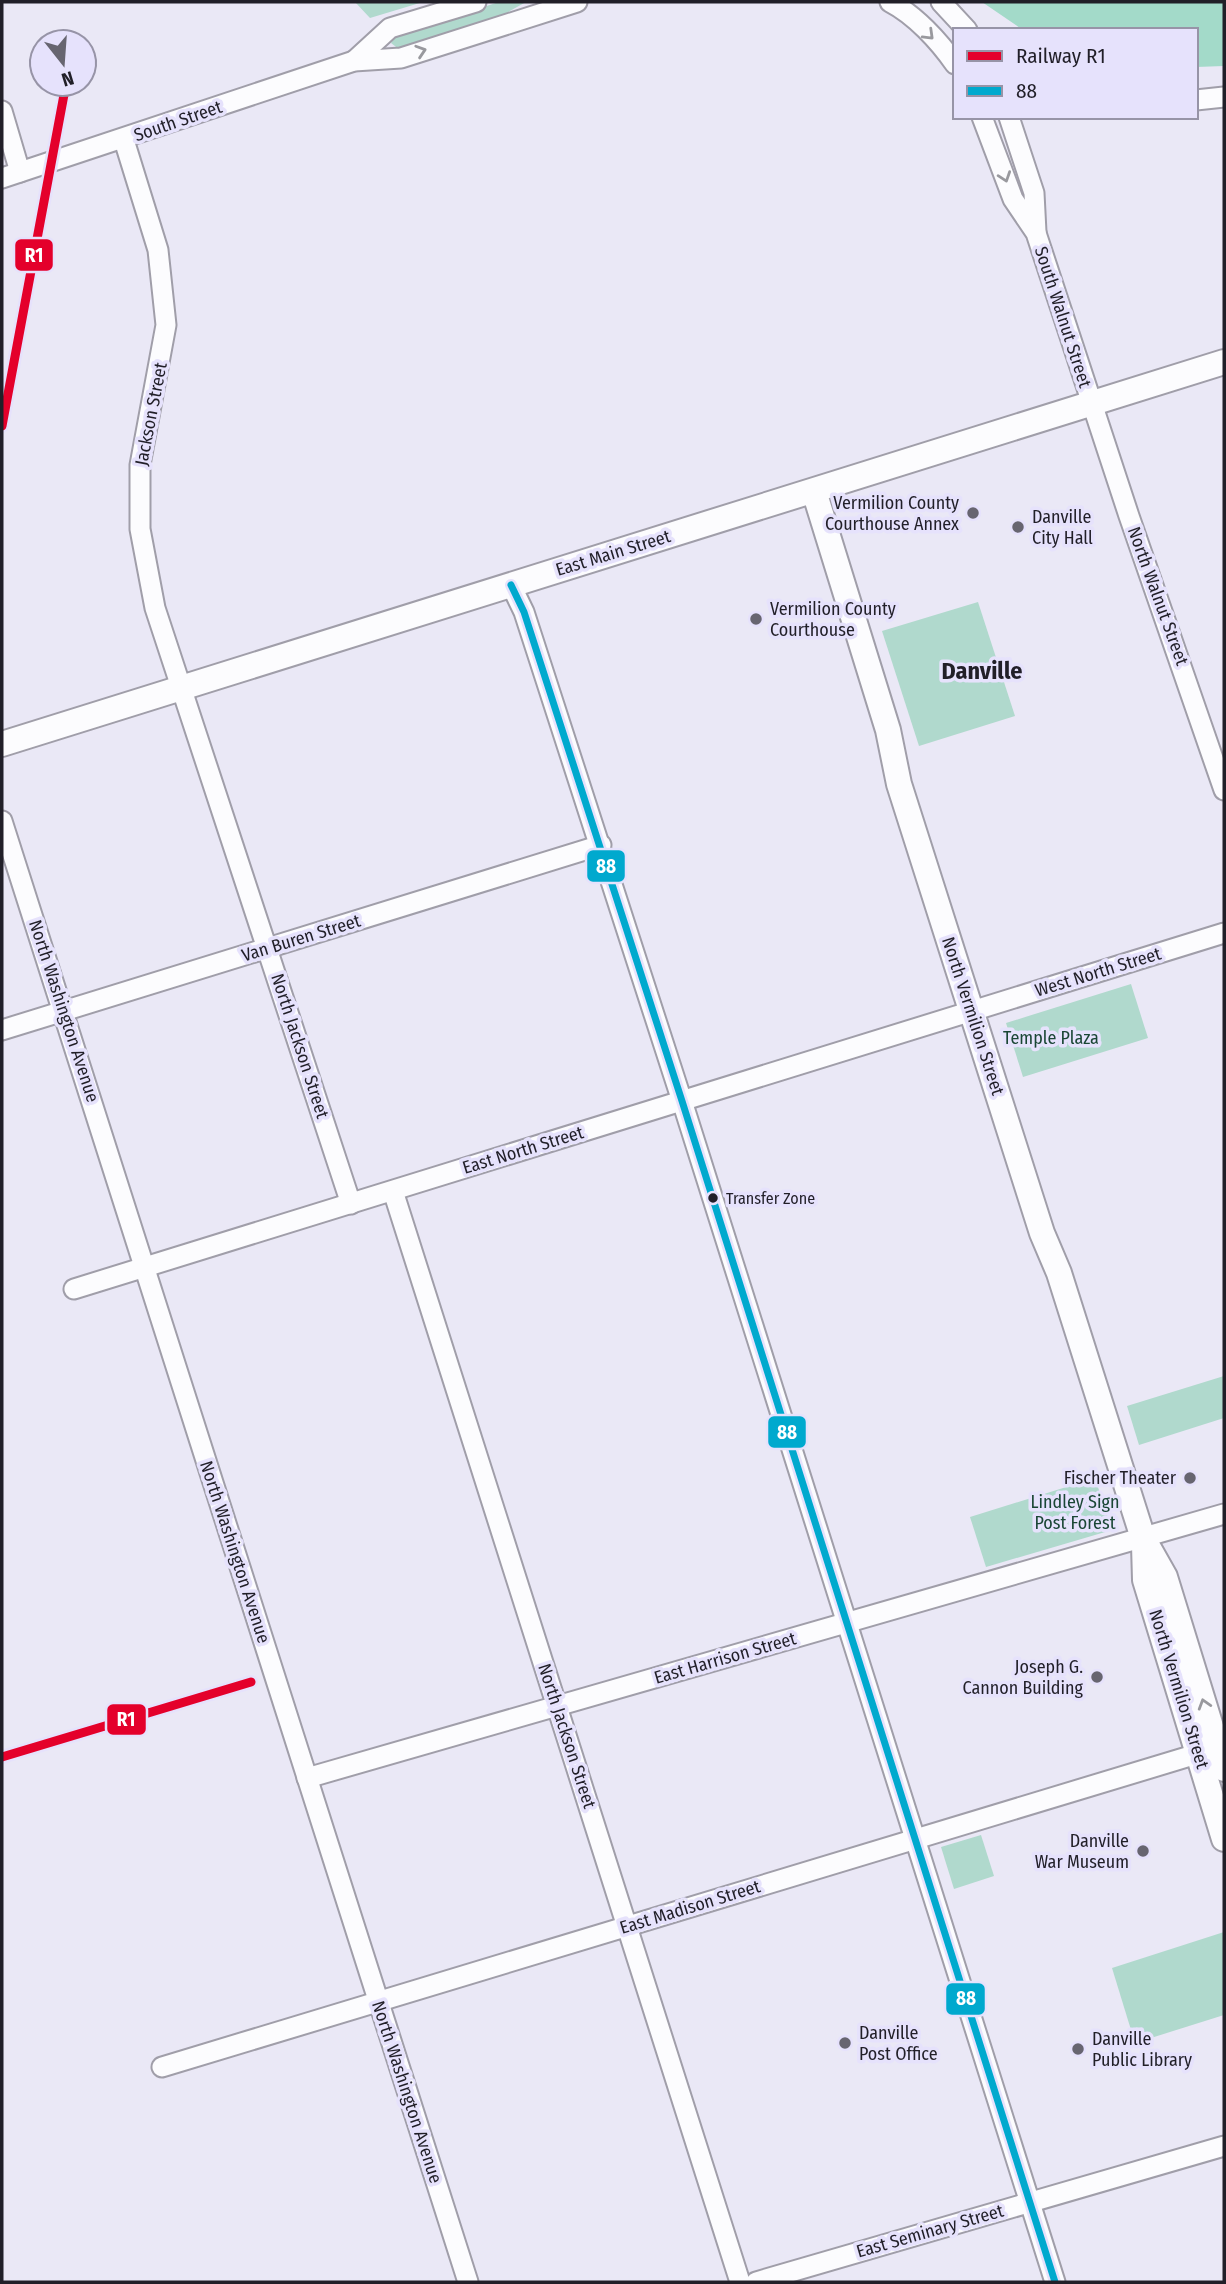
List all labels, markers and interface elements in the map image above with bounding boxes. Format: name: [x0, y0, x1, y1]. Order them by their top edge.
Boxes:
one-way arrow: [921, 26, 934, 39]
north arrow: [28, 28, 98, 98]
legend: [953, 28, 1198, 119]
text: Railway R1: [1016, 43, 1106, 69]
one-way arrow: [415, 45, 427, 60]
text: N: [59, 66, 77, 91]
text: 88: [1016, 78, 1037, 104]
street label: South Street: [131, 96, 225, 146]
one-way arrow: [997, 171, 1011, 183]
line badge: R1: [14, 238, 54, 272]
text: R1: [25, 244, 43, 267]
street label: South Walnut Street: [1030, 244, 1096, 390]
street label: Jackson Street: [130, 360, 172, 468]
place label: Vermilion County Courthouse Annex: [825, 492, 959, 535]
marker: Vermilion County Courthouse Annex: [965, 505, 981, 521]
place label: Danville City Hall: [1032, 506, 1093, 549]
marker: Danville City Hall: [1010, 519, 1026, 535]
street label: North Walnut Street: [1123, 524, 1193, 668]
street label: East Main Street: [553, 525, 673, 581]
place label: Vermilion County Courthouse: [770, 598, 896, 641]
marker: Vermilion County Courthouse: [748, 611, 764, 627]
district label: Danville: [941, 657, 1023, 685]
line badge: 88: [586, 849, 626, 883]
text: 88: [596, 855, 616, 878]
street label: Van Buren Street: [239, 909, 363, 966]
street label: North Washington Avenue: [24, 917, 104, 1105]
street label: North Vermilion Street: [937, 934, 1009, 1098]
street label: West North Street: [1032, 942, 1164, 1002]
street label: North Jackson Street: [266, 971, 334, 1121]
park label: Temple Plaza: [1003, 1027, 1099, 1049]
street label: East North Street: [460, 1121, 586, 1179]
place label: Transfer Zone: [726, 1189, 815, 1208]
marker: Transfer Zone: [706, 1191, 720, 1205]
line badge: 88: [767, 1415, 807, 1449]
text: 88: [777, 1421, 797, 1444]
street label: North Washington Avenue: [195, 1458, 275, 1646]
place label: Fischer Theater: [1064, 1467, 1177, 1489]
marker: Fischer Theater: [1182, 1470, 1198, 1486]
park label: Lindley Sign Post Forest: [1031, 1491, 1119, 1534]
street label: North Vermilion Street: [1144, 1607, 1214, 1771]
street label: East Harrison Street: [651, 1627, 799, 1689]
place label: Joseph G. Cannon Building: [962, 1656, 1084, 1699]
street label: North Jackson Street: [533, 1661, 601, 1811]
marker: Joseph G. Cannon Building: [1089, 1669, 1105, 1685]
one-way arrow: [1198, 1698, 1213, 1710]
line badge: R1: [106, 1703, 147, 1736]
text: R1: [117, 1708, 135, 1731]
place label: Danville War Museum: [1035, 1830, 1129, 1873]
marker: Danville War Museum: [1135, 1843, 1151, 1859]
street label: East Madison Street: [617, 1875, 763, 1939]
line badge: 88: [945, 1982, 986, 2016]
text: 88: [956, 1987, 976, 2010]
street label: North Washington Avenue: [367, 1998, 447, 2186]
place label: Danville Post Office: [859, 2022, 938, 2065]
place label: Danville Public Library: [1092, 2028, 1192, 2071]
marker: Danville Post Office: [837, 2035, 853, 2051]
marker: Danville Public Library: [1070, 2041, 1086, 2057]
street label: East Seminary Street: [854, 2199, 1006, 2263]

